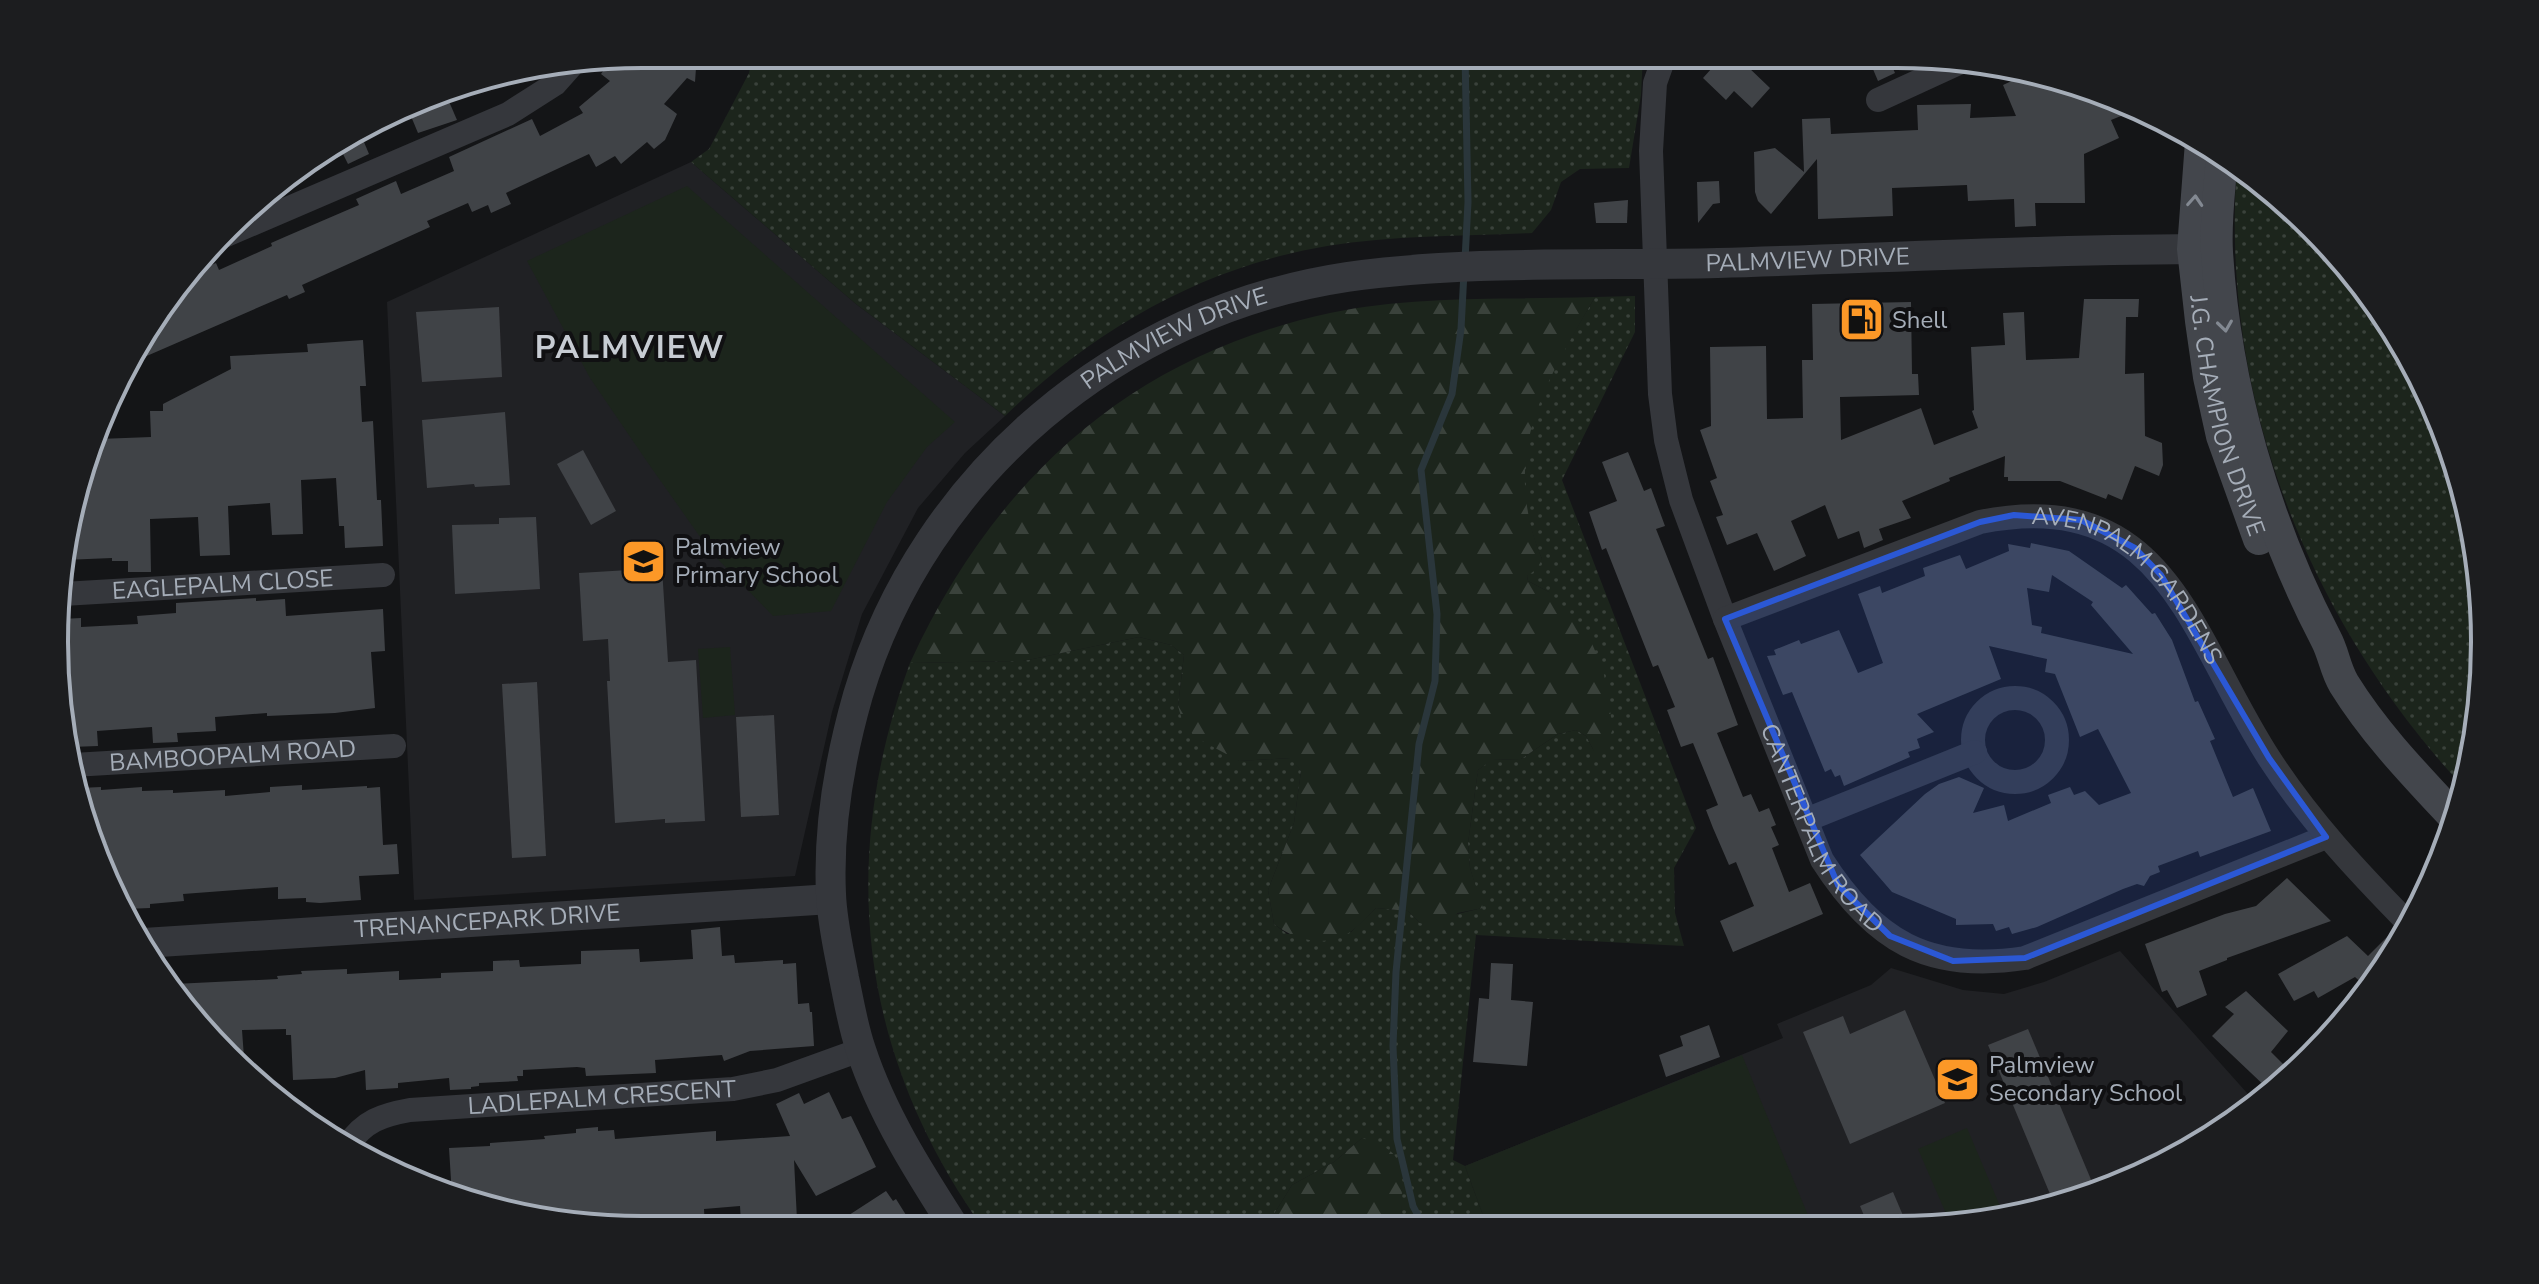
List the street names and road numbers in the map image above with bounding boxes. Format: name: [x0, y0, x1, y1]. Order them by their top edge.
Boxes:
street label: PALMVIEW DRIVE: [1705, 240, 1910, 279]
street label: PALMVIEW DRIVE: [1074, 280, 1271, 397]
street label: J.G. CHAMPION DRIVE: [2182, 293, 2273, 540]
street label: AVENPALM GARDENS: [2031, 500, 2230, 670]
street label: EAGLEPALM CLOSE: [111, 562, 334, 607]
street label: CANTERPALM ROAD: [1753, 719, 1891, 940]
street label: BAMBOOPALM ROAD: [108, 732, 357, 779]
street label: TRENANCEPARK DRIVE: [353, 897, 621, 945]
street label: LADLEPALM CRESCENT: [467, 1073, 738, 1122]

